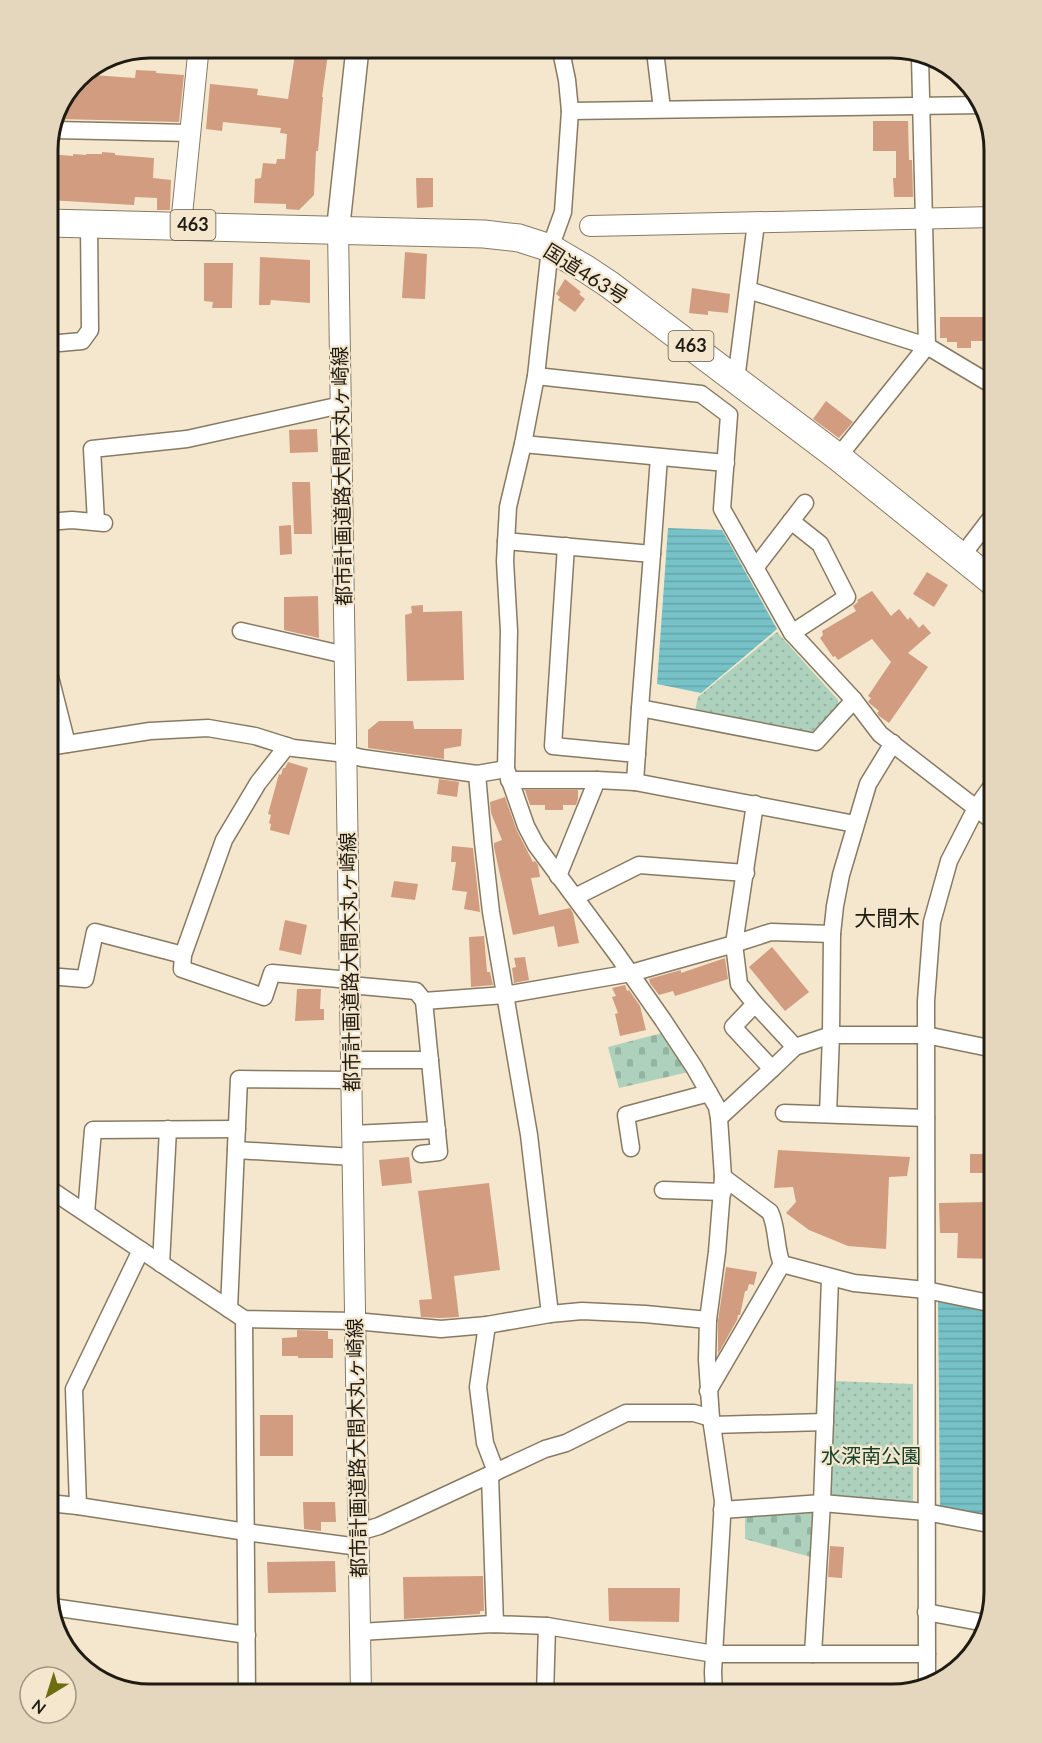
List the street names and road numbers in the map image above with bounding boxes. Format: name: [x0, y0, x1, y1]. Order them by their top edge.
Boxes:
road number: 463: [170, 210, 216, 240]
street label: 国道463号: [540, 238, 633, 308]
road number: 463: [668, 331, 714, 361]
street label: 都市計画道路大間木丸ヶ崎線: [327, 346, 355, 606]
street label: 都市計画道路大間木丸ヶ崎線: [335, 832, 363, 1092]
street label: 都市計画道路大間木丸ヶ崎線: [342, 1318, 370, 1578]

